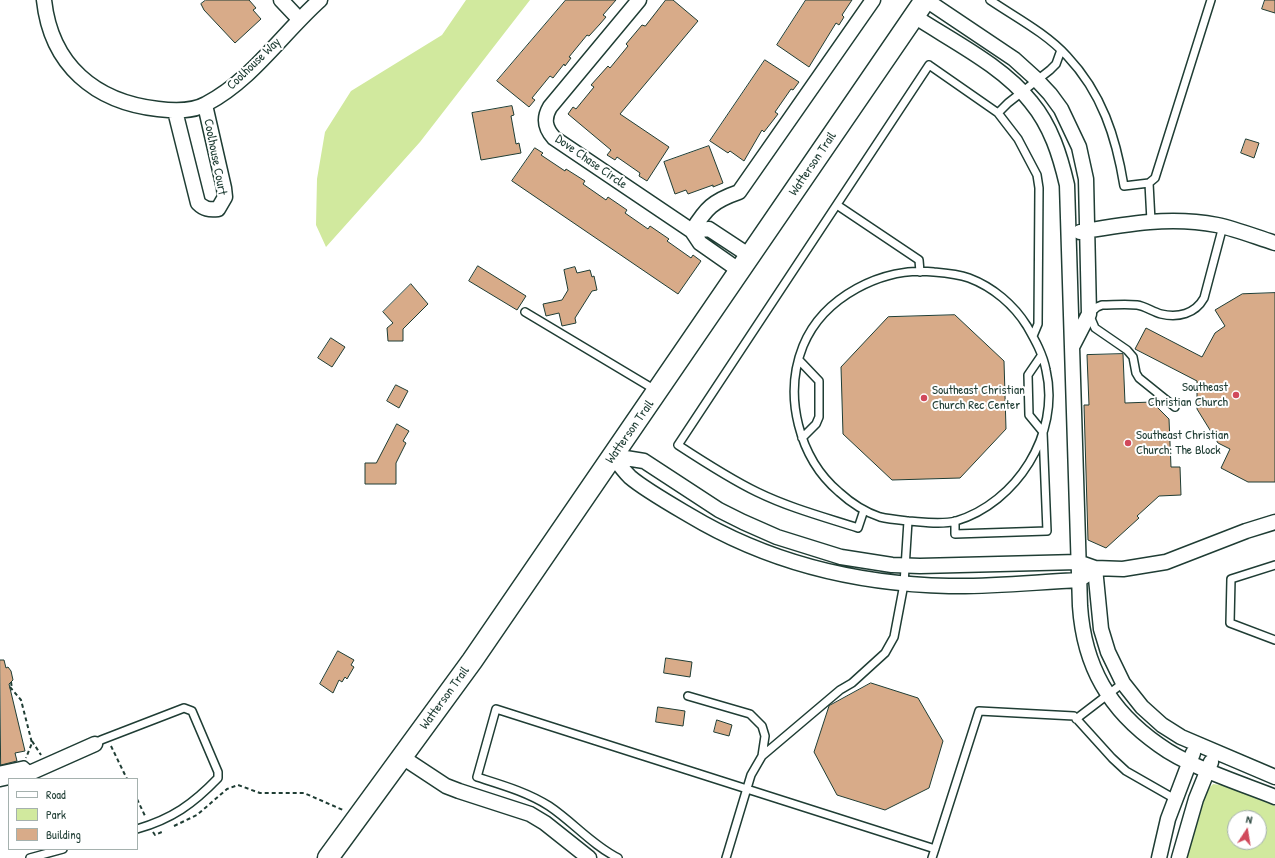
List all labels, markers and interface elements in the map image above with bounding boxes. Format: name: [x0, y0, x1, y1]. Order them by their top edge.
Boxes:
street label: Coolhouse Way: [224, 35, 284, 93]
street label: Coolhouse Court: [200, 118, 230, 196]
street label: Watterson Trail: [786, 129, 840, 199]
street label: Dove Chase Circle: [552, 131, 630, 193]
place label: Southeast Christian Church: [1148, 380, 1228, 411]
place label: Southeast Christian Church Rec Center: [932, 383, 1025, 414]
marker: Southeast Christian Church: [1231, 390, 1241, 400]
marker: Southeast Christian Church Rec Center: [919, 393, 929, 403]
street label: Watterson Trail: [602, 397, 658, 467]
place label: Southeast Christian Church: The Block: [1136, 428, 1229, 459]
marker: Southeast Christian Church: The Block: [1123, 438, 1133, 448]
street label: Watterson Trail: [417, 664, 473, 732]
legend: [8, 778, 138, 850]
text: Road: [46, 786, 66, 803]
text: Park: [46, 806, 66, 823]
north arrow: [1227, 810, 1267, 850]
text: N: [1245, 812, 1254, 827]
text: Building: [46, 826, 81, 843]

